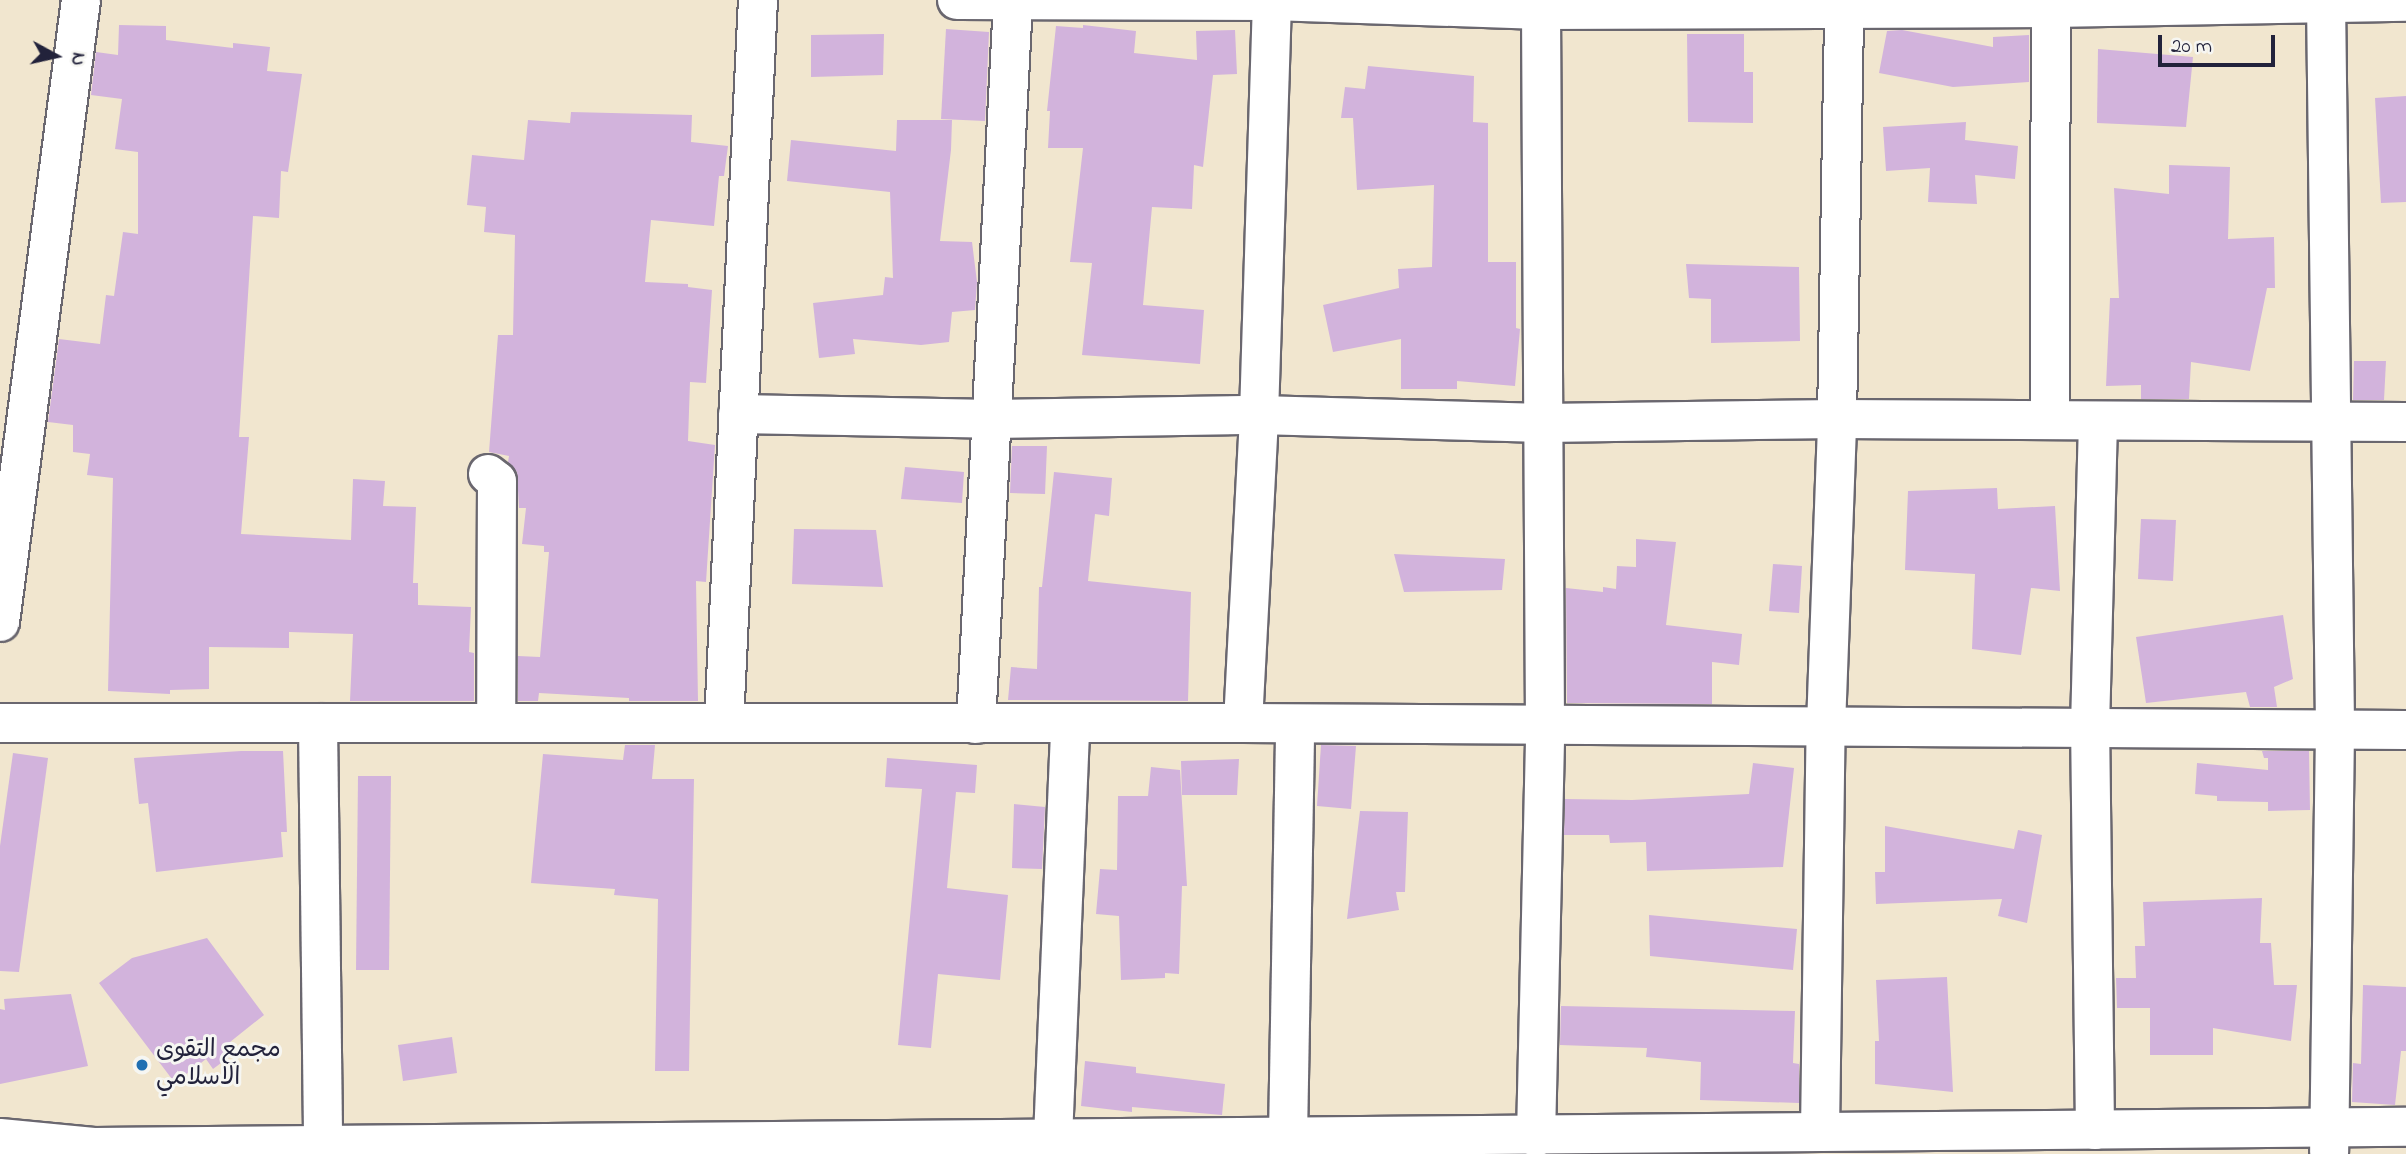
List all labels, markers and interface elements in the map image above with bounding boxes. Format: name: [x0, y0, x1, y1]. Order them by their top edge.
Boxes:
north arrow: [21, 21, 91, 91]
scale bar: [2161, 21, 2278, 65]
text: 20 m: [2171, 32, 2212, 62]
text: N: [63, 51, 92, 67]
place label: مجمع التقوى الاسلامي: [156, 1037, 281, 1093]
marker: مجمع التقوى الاسلامي: [134, 1057, 150, 1073]

